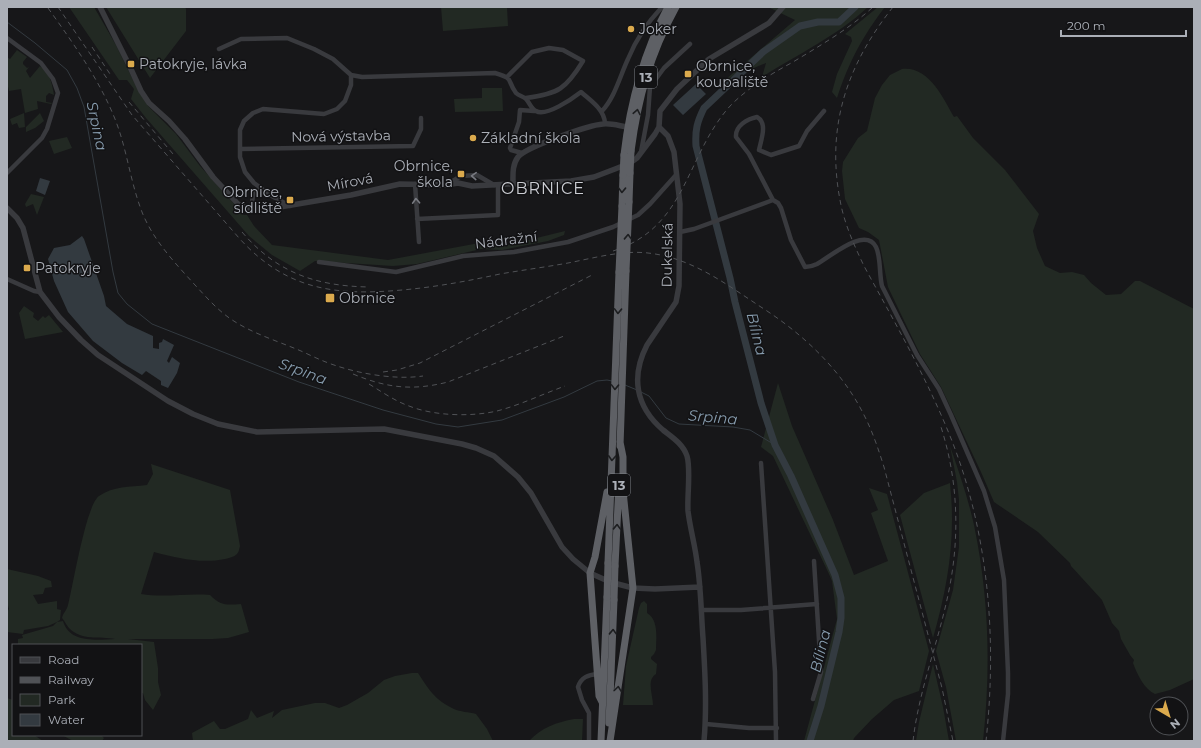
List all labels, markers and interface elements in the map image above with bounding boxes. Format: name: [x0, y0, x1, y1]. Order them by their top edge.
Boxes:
scale bar: [1061, 12, 1186, 38]
text: 200 m: [1067, 18, 1106, 33]
place label: Joker: [638, 20, 677, 38]
marker: Joker: [626, 24, 636, 34]
place label: Patokryje, lávka: [139, 55, 247, 73]
place label: Obrnice, koupaliště: [696, 57, 768, 91]
marker: Patokryje, lávka: [126, 59, 136, 69]
road number: 13: [635, 66, 657, 88]
marker: Obrnice, koupaliště: [683, 69, 693, 79]
water label: Srpina: [83, 100, 111, 152]
one-way arrow: [633, 109, 641, 116]
street label: Nová výstavba: [291, 126, 391, 146]
place label: Základní škola: [481, 129, 581, 147]
marker: Základní škola: [468, 133, 478, 143]
place label: Obrnice, škola: [394, 157, 453, 191]
street label: Mírová: [325, 169, 375, 195]
marker: Obrnice, škola: [456, 169, 466, 179]
one-way arrow: [471, 172, 477, 180]
district label: OBRNICE: [501, 179, 585, 198]
place label: Obrnice, sídliště: [223, 183, 282, 217]
one-way arrow: [618, 187, 627, 193]
marker: Obrnice, sídliště: [285, 195, 295, 205]
one-way arrow: [412, 198, 420, 204]
street label: Dukelská: [657, 223, 677, 287]
street label: Nádražní: [474, 227, 539, 253]
one-way arrow: [623, 234, 632, 240]
place label: Patokryje: [35, 259, 101, 277]
marker: Patokryje: [22, 263, 32, 273]
place label: Obrnice: [339, 289, 395, 307]
marker: Obrnice: [324, 292, 336, 304]
one-way arrow: [614, 308, 622, 314]
water label: Bílina: [742, 310, 772, 358]
water label: Srpina: [276, 354, 330, 388]
one-way arrow: [611, 384, 619, 390]
water label: Srpina: [687, 405, 739, 429]
one-way arrow: [607, 455, 616, 461]
road number: 13: [608, 474, 630, 496]
one-way arrow: [613, 524, 621, 530]
water label: Bílina: [805, 627, 835, 675]
one-way arrow: [608, 629, 617, 635]
legend: [12, 644, 142, 736]
text: Road: [48, 652, 79, 667]
text: Railway: [48, 672, 94, 687]
one-way arrow: [613, 686, 622, 692]
text: Park: [48, 692, 76, 707]
north arrow: [1149, 696, 1189, 736]
text: Water: [48, 712, 85, 727]
text: N: [1167, 716, 1183, 732]

